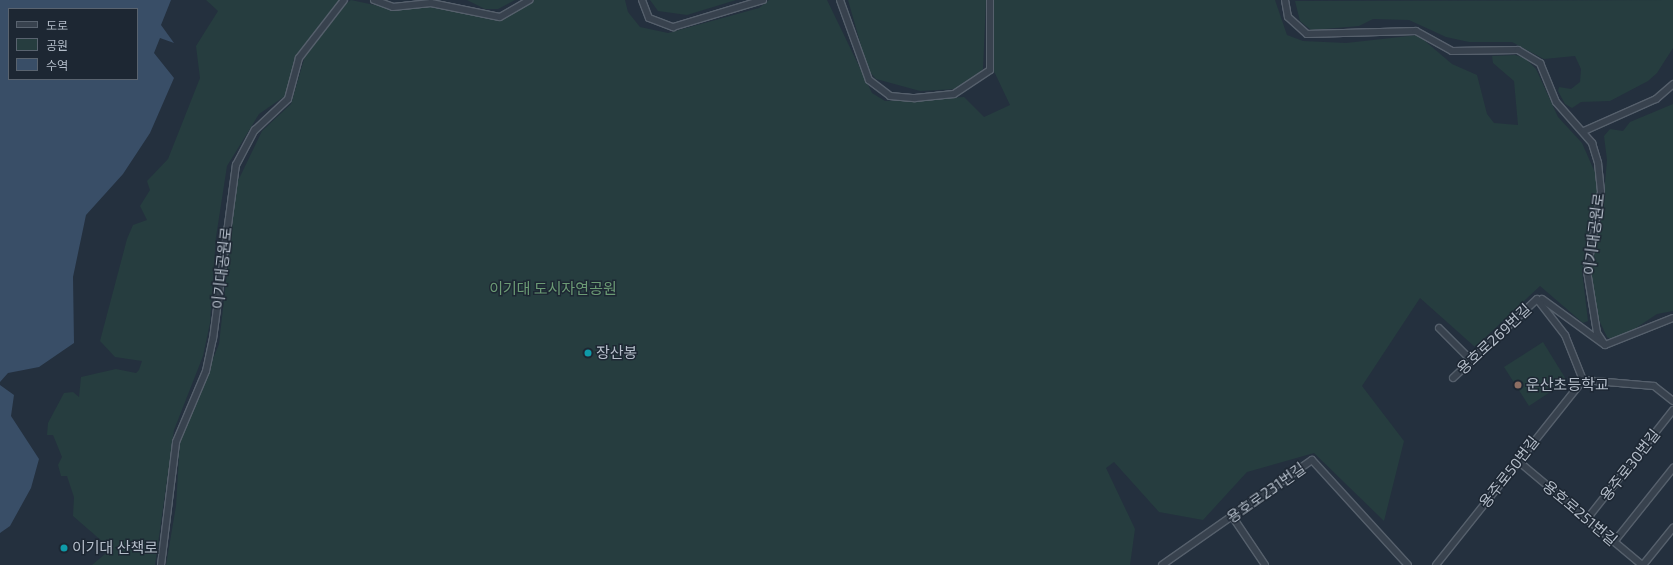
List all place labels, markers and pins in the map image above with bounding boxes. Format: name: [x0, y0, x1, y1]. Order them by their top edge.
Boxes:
place label: 장산봉: [596, 344, 637, 362]
marker: 장산봉: [583, 348, 593, 358]
place label: 운산초등학교: [1526, 376, 1609, 394]
marker: 운산초등학교: [1513, 380, 1523, 390]
place label: 이기대 산책로: [72, 539, 158, 557]
marker: 이기대 산책로: [59, 543, 69, 553]

